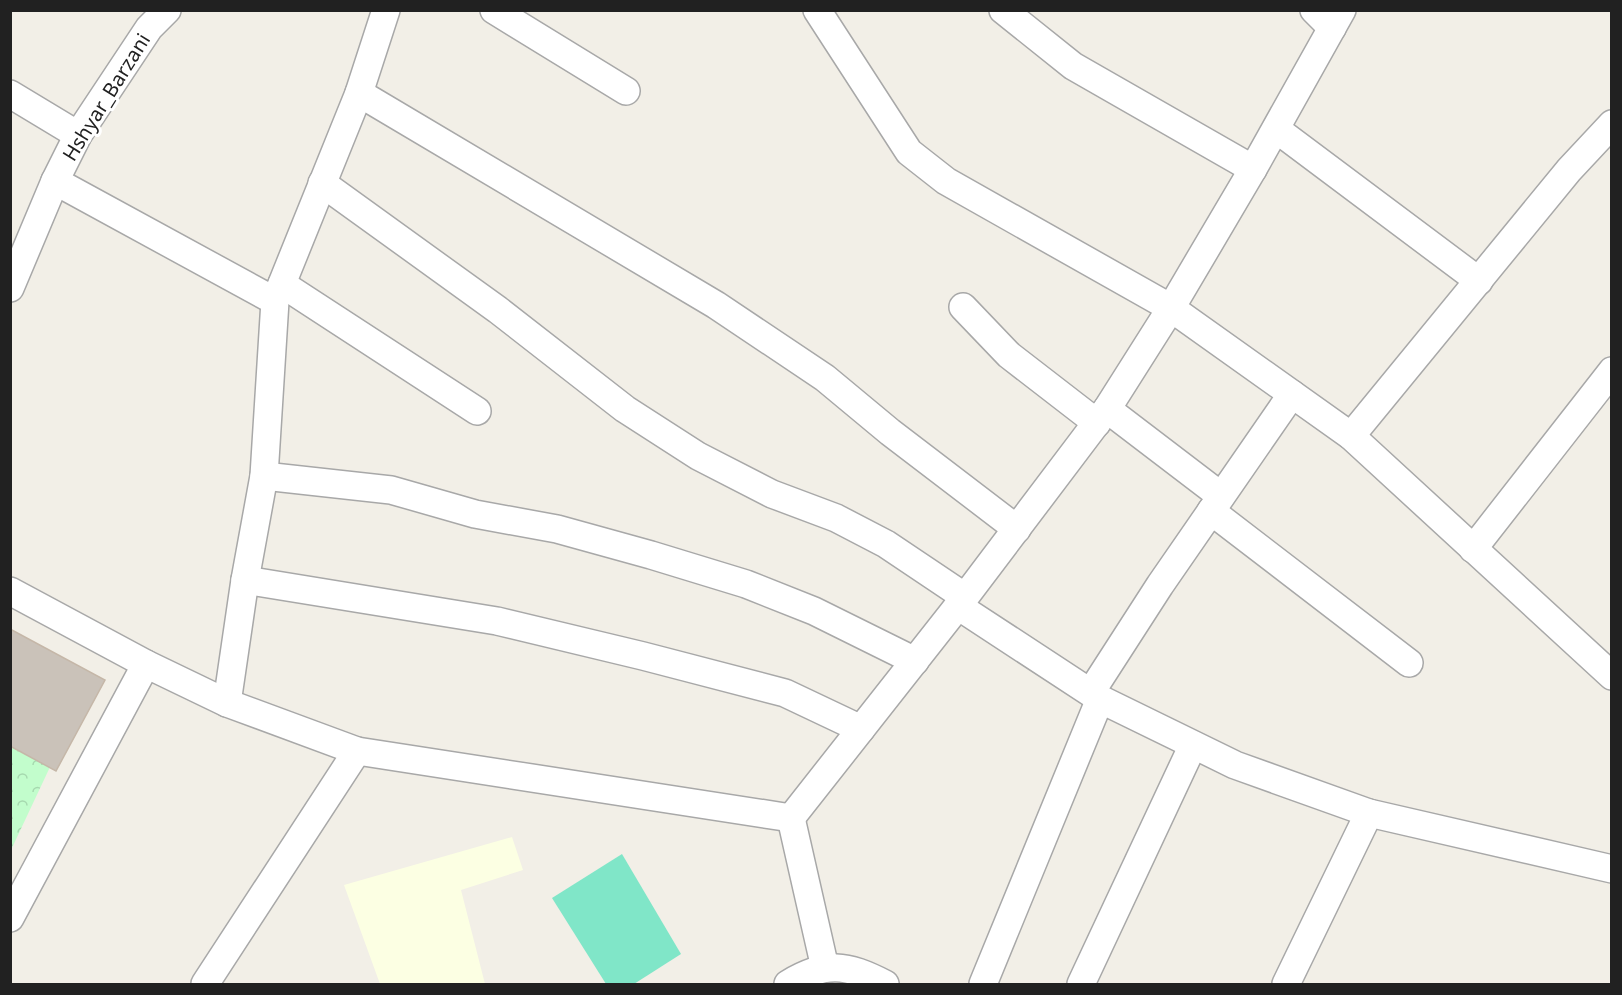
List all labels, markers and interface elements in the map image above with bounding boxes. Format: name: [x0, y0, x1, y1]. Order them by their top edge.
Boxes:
street label: Hshyar_Barzani: [56, 28, 156, 166]

